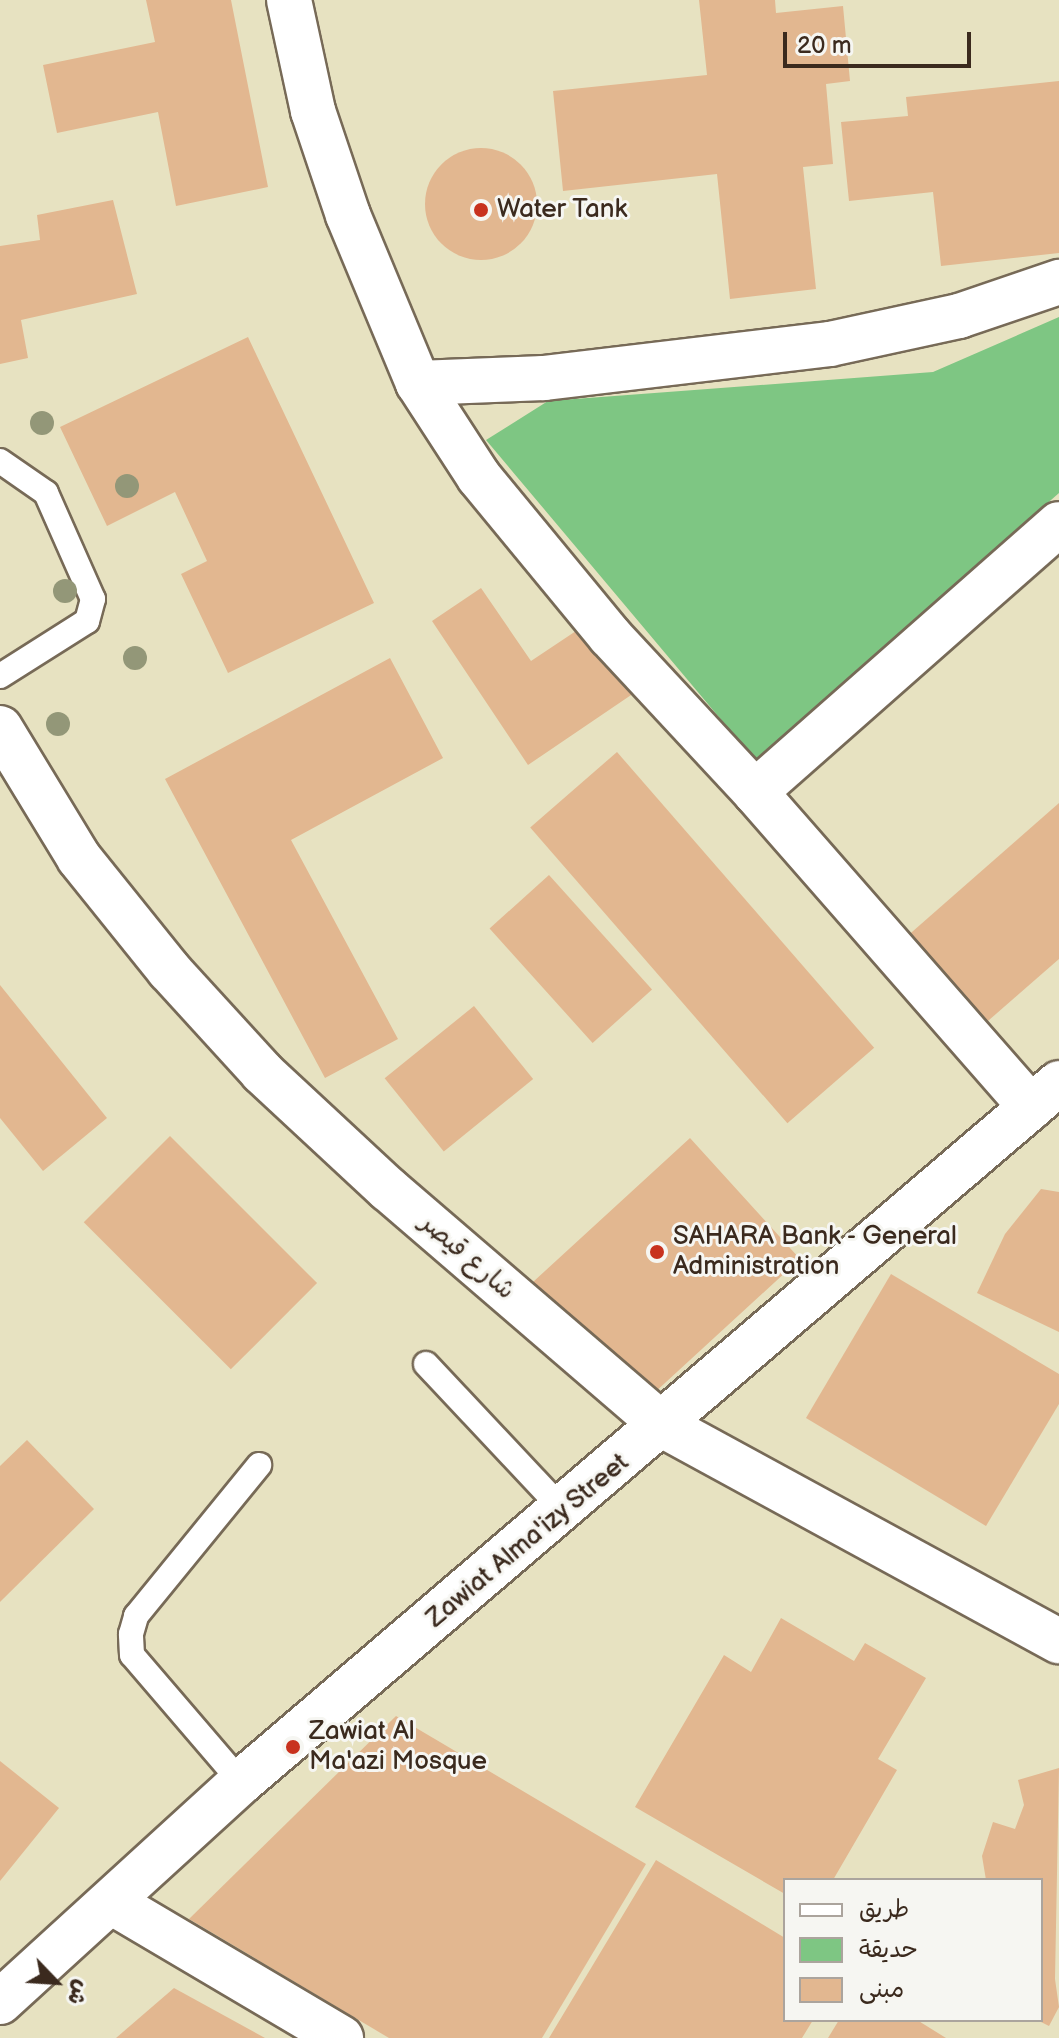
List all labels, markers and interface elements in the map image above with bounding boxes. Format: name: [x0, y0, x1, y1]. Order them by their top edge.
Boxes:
scale bar: [787, 16, 975, 66]
text: 20 m: [797, 31, 852, 60]
place label: Water Tank: [497, 194, 628, 226]
marker: Water Tank: [472, 201, 490, 219]
street label: شارع قيصر: [413, 1207, 521, 1307]
place label: SAHARA Bank - General Administration: [673, 1221, 959, 1282]
marker: SAHARA Bank - General Administration: [648, 1243, 666, 1261]
street label: Zawiat Alma'izy Street: [420, 1447, 636, 1635]
place label: Zawiat Al Ma'azi Mosque: [309, 1716, 487, 1778]
marker: Zawiat Al Ma'azi Mosque: [284, 1738, 302, 1756]
legend: [783, 1878, 1043, 2022]
text: طريق: [859, 1895, 909, 1924]
text: حديقة: [859, 1935, 918, 1964]
north arrow: [16, 1942, 96, 2022]
text: مبنى: [859, 1975, 904, 2004]
text: ش: [61, 1976, 96, 2009]

